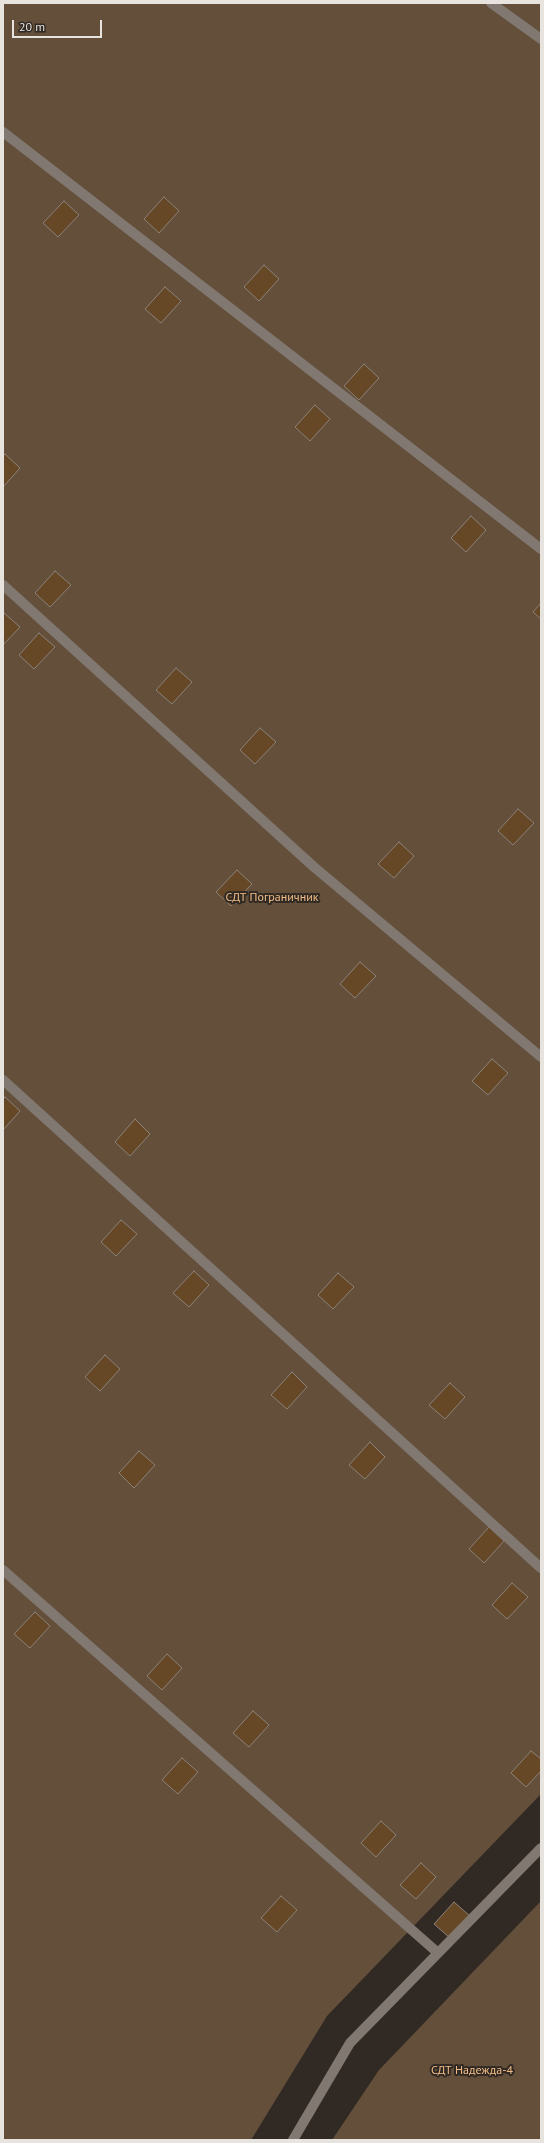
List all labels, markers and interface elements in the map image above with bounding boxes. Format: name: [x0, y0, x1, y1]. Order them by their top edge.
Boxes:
scale bar: [14, 12, 104, 38]
text: 20 m: [19, 19, 45, 34]
park label: СДТ Пограничник: [226, 891, 318, 905]
park label: СДТ Надежда-4: [431, 2064, 513, 2078]

